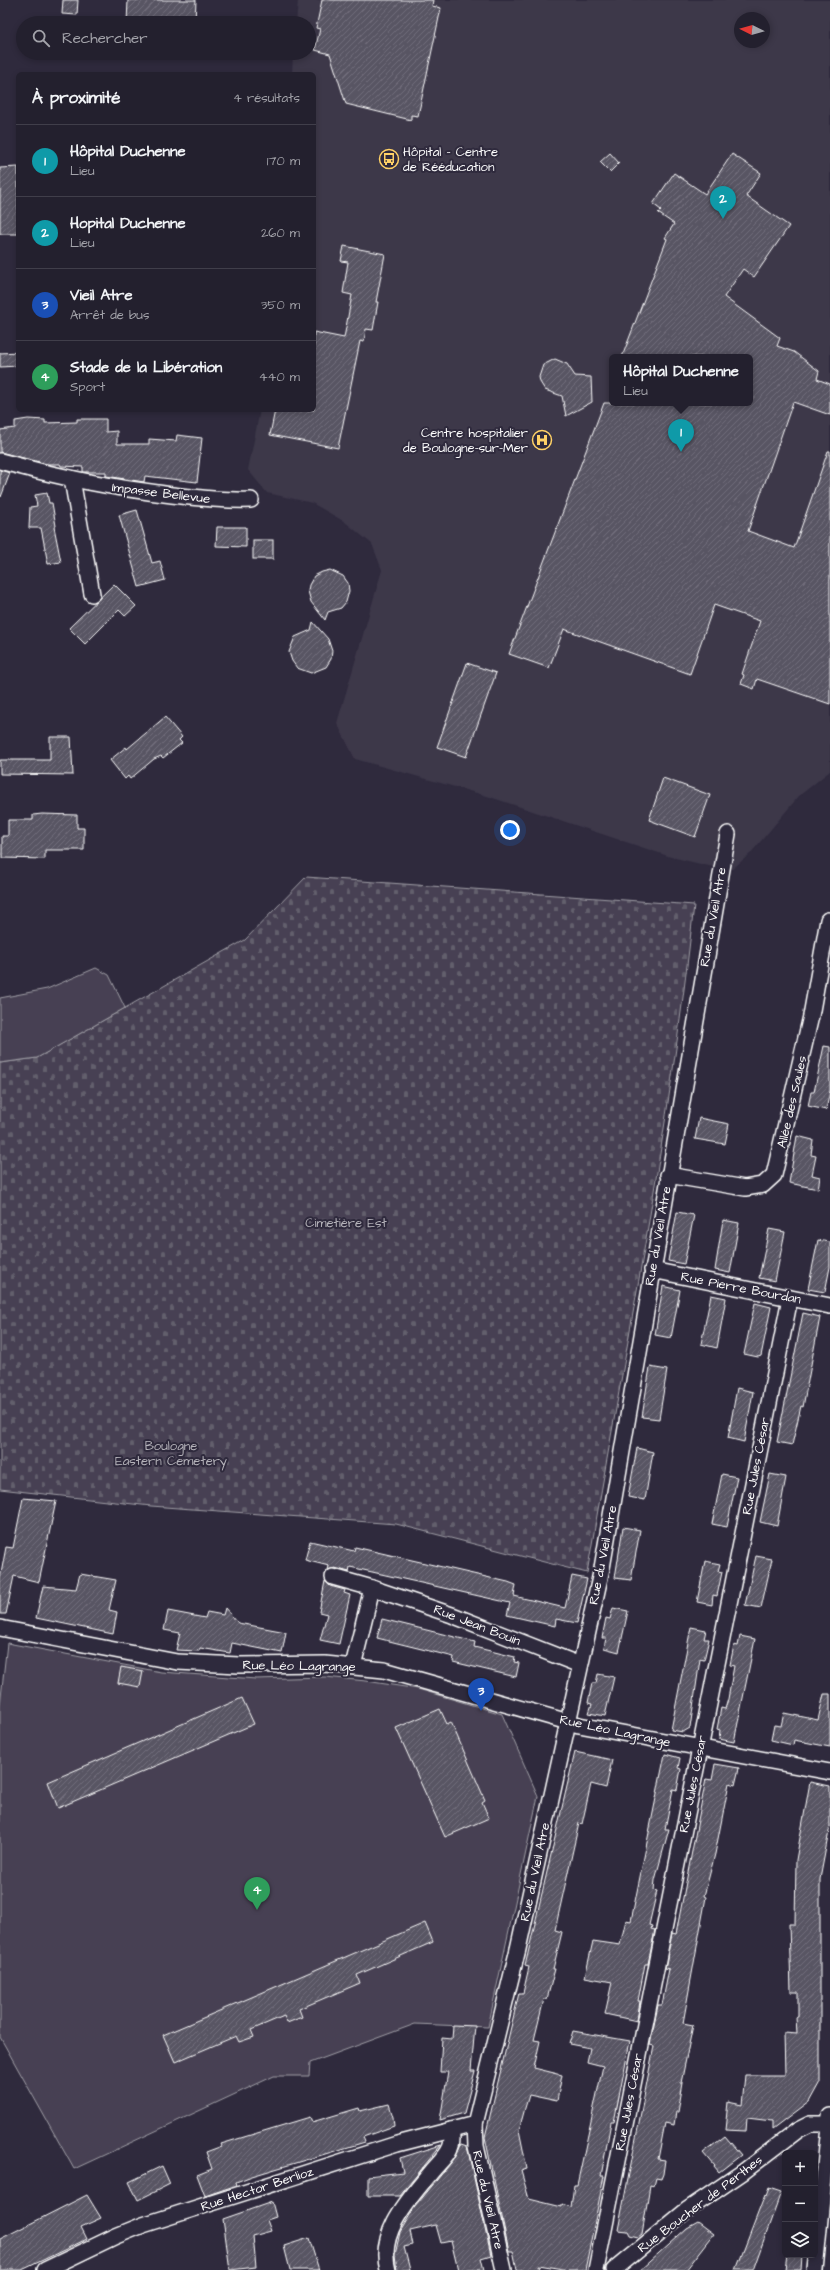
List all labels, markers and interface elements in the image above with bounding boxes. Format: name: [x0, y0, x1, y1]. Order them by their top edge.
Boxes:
north arrow: [734, 12, 770, 48]
search box: [16, 16, 316, 60]
icon: search: [30, 27, 52, 49]
text: Rechercher: [62, 28, 147, 49]
text: À proximité: [32, 86, 121, 110]
text: 4 résultats: [233, 89, 300, 107]
text: Hôpital Duchenne: [70, 141, 186, 162]
place label: Hôpital – Centre de Rééducation: [403, 143, 498, 176]
bus stop icon: Hôpital – Centre de Rééducation: [378, 148, 400, 170]
text: 1: [44, 152, 46, 170]
text: 170 m: [267, 152, 300, 170]
text: Lieu: [70, 162, 95, 180]
pin: 2: [710, 186, 736, 219]
text: Hopital Duchenne: [70, 213, 186, 234]
text: 2: [41, 224, 49, 242]
text: 260 m: [261, 224, 300, 242]
text: Lieu: [70, 234, 95, 252]
text: Vieil Atre: [70, 285, 133, 306]
text: 3: [42, 296, 48, 314]
text: 350 m: [261, 296, 300, 314]
text: Arrêt de bus: [70, 306, 150, 324]
popup: [609, 354, 753, 406]
text: Stade de la Libération: [70, 357, 222, 378]
text: Hôpital Duchenne: [623, 361, 739, 382]
text: 4: [41, 368, 49, 386]
text: 440 m: [259, 368, 300, 386]
text: Sport: [70, 378, 105, 396]
text: Lieu: [623, 382, 648, 400]
pin: 1: [668, 419, 694, 452]
place label: Centre hospitalier de Boulogne-sur-Mer: [403, 424, 528, 458]
hospital icon: Centre hospitalier de Boulogne-sur-Mer: [531, 429, 553, 451]
street label: Impasse Bellevue: [111, 478, 211, 508]
your location: [500, 820, 520, 840]
street label: Rue du Vieil Atre: [695, 866, 731, 968]
street label: Allée des Saules: [773, 1054, 811, 1150]
street label: Rue du Vieil Atre: [640, 1185, 676, 1287]
park label: Cimetière Est: [305, 1214, 387, 1232]
street label: Rue Pierre Bourdan: [679, 1268, 803, 1309]
street label: Rue Jules César: [738, 1416, 774, 1516]
park label: Boulogne Eastern Cemetery: [115, 1437, 227, 1471]
street label: Rue du Vieil Atre: [585, 1504, 621, 1606]
street label: Rue Jean Bouin: [431, 1600, 524, 1650]
street label: Rue Léo Lagrange: [242, 1656, 356, 1677]
pin: 3: [468, 1678, 494, 1711]
street label: Rue Léo Lagrange: [558, 1710, 672, 1753]
street label: Rue Jules César: [675, 1734, 711, 1834]
street label: Rue du Vieil Atre: [516, 1821, 554, 1923]
pin: 4: [244, 1877, 270, 1910]
street label: Rue Jules César: [611, 2052, 647, 2152]
street label: Rue du Vieil Atre: [468, 2149, 508, 2251]
map controls: [782, 2150, 818, 2258]
button: +: [782, 2150, 818, 2186]
street label: Rue Boucher de Perthes: [634, 2151, 766, 2257]
street label: Rue Hector Berlioz: [198, 2162, 316, 2216]
button: −: [782, 2186, 818, 2222]
button: layers: [782, 2222, 818, 2258]

